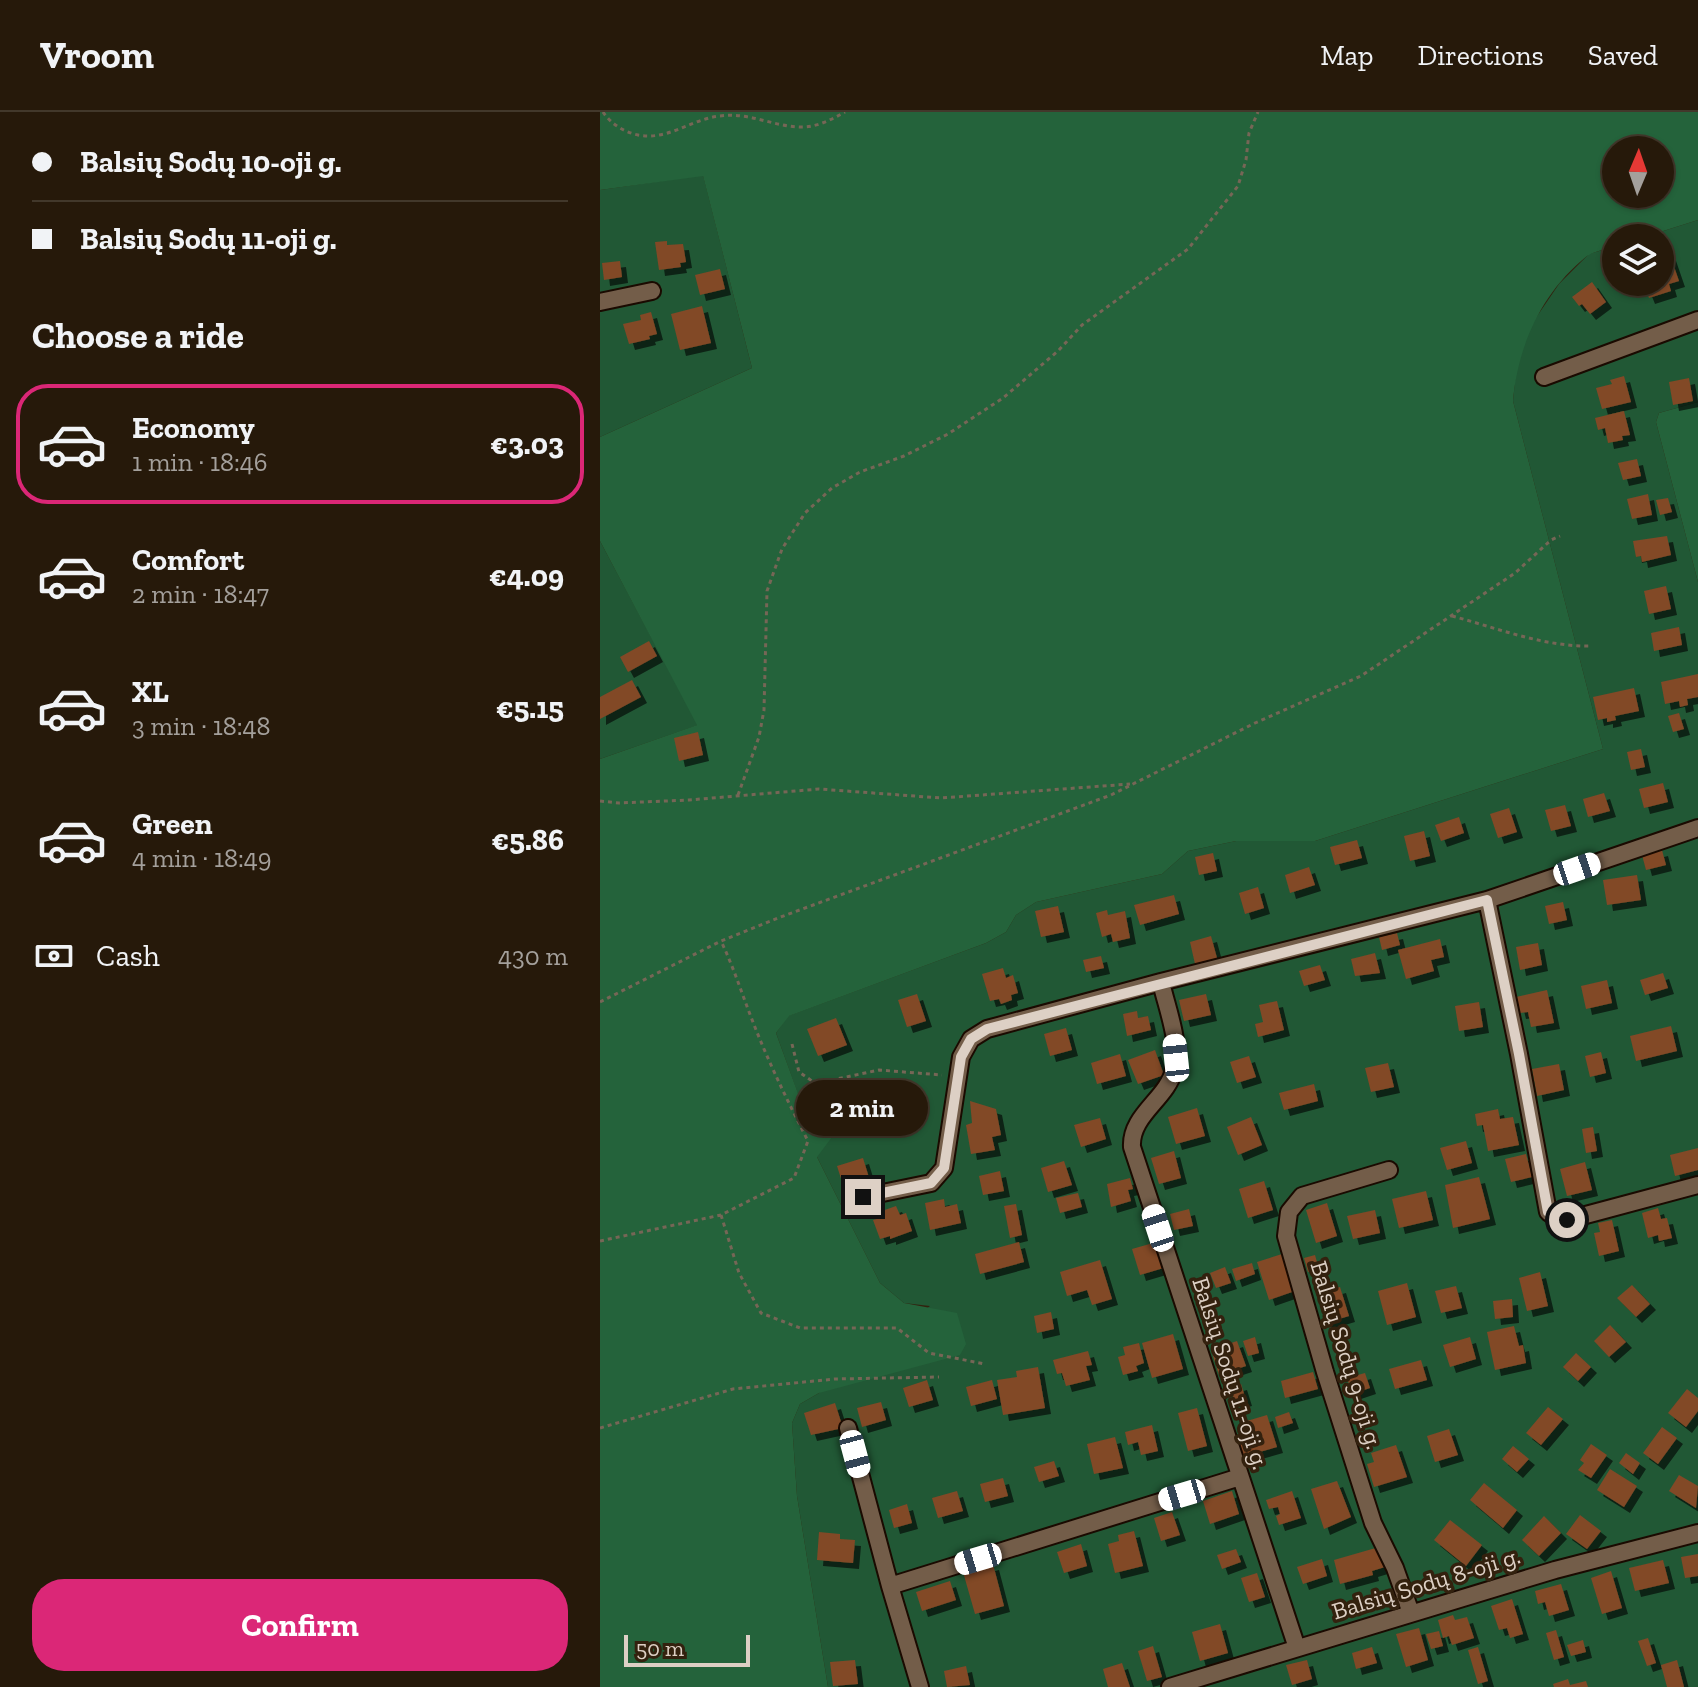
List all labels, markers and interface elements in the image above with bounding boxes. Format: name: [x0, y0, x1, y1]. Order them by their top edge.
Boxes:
text: Vroom: [40, 32, 154, 78]
text: Map: [1320, 39, 1373, 72]
text: Directions: [1417, 39, 1544, 72]
text: Saved: [1588, 39, 1658, 72]
north arrow: [1602, 136, 1674, 208]
map controls: [1602, 136, 1674, 296]
text: Balsių Sodų 10-oji g.: [80, 144, 342, 180]
text: Balsių Sodų 11-oji g.: [80, 221, 337, 257]
button: layers: [1602, 224, 1674, 296]
text: Choose a ride: [32, 314, 244, 357]
icon: car: [36, 408, 108, 480]
text: Economy: [132, 410, 255, 446]
text: €3.03: [490, 426, 564, 462]
text: 1 min · 18:46: [132, 446, 268, 478]
icon: car: [36, 540, 108, 612]
text: Comfort: [132, 542, 244, 578]
text: €4.09: [489, 558, 564, 594]
text: 2 min · 18:47: [132, 578, 269, 610]
icon: car: [36, 672, 108, 744]
text: XL: [132, 674, 169, 710]
text: €5.15: [496, 690, 564, 726]
text: 3 min · 18:48: [132, 710, 271, 742]
icon: car: [36, 804, 108, 876]
text: Green: [132, 806, 212, 842]
text: €5.86: [491, 822, 564, 858]
text: 4 min · 18:49: [132, 842, 272, 874]
car: [1550, 850, 1604, 888]
icon: cash: [32, 934, 76, 978]
text: Cash: [96, 938, 160, 974]
text: 430 m: [498, 940, 568, 972]
car: [1162, 1033, 1190, 1083]
callout: 2 min: [797, 1081, 929, 1137]
text: 2 min: [830, 1092, 894, 1124]
route end: [845, 1179, 881, 1215]
car: [1139, 1201, 1177, 1255]
route start: [1549, 1202, 1585, 1238]
street label: Balsių Sodų 9-oji g.: [1305, 1257, 1389, 1453]
street label: Balsių Sodų 11-oji g.: [1186, 1273, 1276, 1473]
car: [837, 1428, 873, 1480]
car: [1156, 1477, 1208, 1513]
car: [952, 1541, 1004, 1577]
street label: Balsių Sodų 8-oji g.: [1328, 1541, 1524, 1625]
button: Confirm: [32, 1579, 568, 1671]
scale bar: [624, 1631, 750, 1667]
text: 50 m: [636, 1635, 684, 1662]

